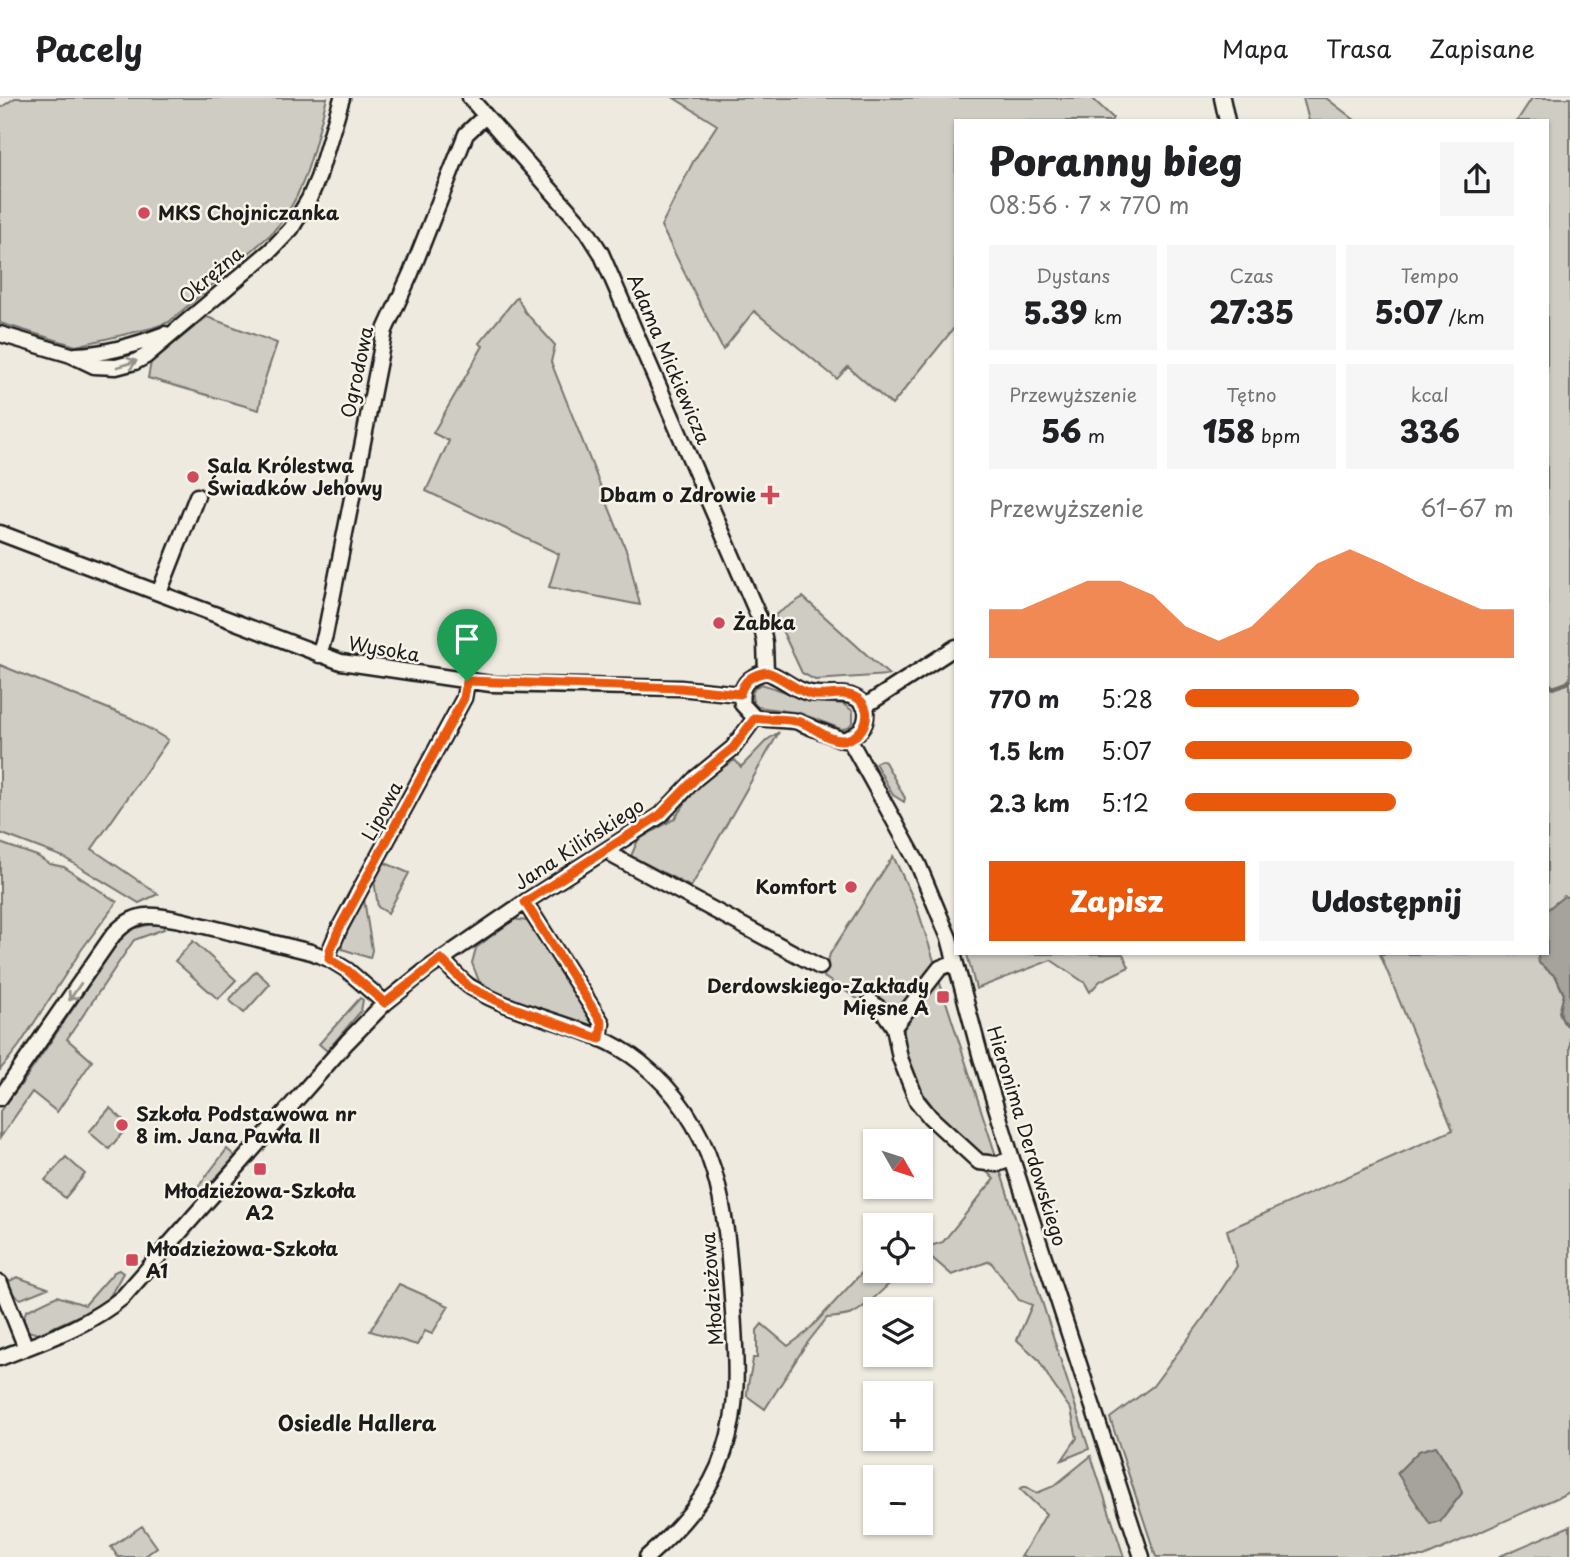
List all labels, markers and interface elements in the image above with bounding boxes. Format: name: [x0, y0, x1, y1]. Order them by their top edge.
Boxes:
text: Pacely: [35, 23, 143, 73]
text: Mapa: [1222, 30, 1288, 66]
text: Trasa: [1326, 30, 1391, 66]
text: Zapisane: [1429, 30, 1535, 66]
text: Poranny bieg: [989, 132, 1242, 189]
button: share: [1440, 142, 1514, 216]
text: 08:56 · 7 × 770 m: [989, 187, 1189, 222]
place label: MKS Chojniczanka: [158, 198, 340, 226]
marker: MKS Chojniczanka: [136, 205, 152, 221]
street label: Okrężna: [172, 239, 249, 310]
text: Dystans: [1036, 261, 1110, 289]
text: Czas: [1229, 261, 1274, 289]
text: Tempo: [1401, 261, 1459, 289]
street label: Adama Mickiewicza: [621, 269, 719, 449]
text: 5.39: [1024, 289, 1088, 334]
text: 27:35: [1209, 289, 1294, 334]
text: 5:07: [1375, 289, 1442, 334]
text: km: [1088, 302, 1122, 330]
text: /km: [1442, 302, 1485, 330]
street label: Ogrodowa: [333, 323, 379, 420]
one-way arrow: [116, 356, 138, 369]
text: Przewyższenie: [1009, 380, 1137, 408]
text: Tętno: [1226, 380, 1277, 408]
text: kcal: [1411, 380, 1449, 408]
text: 56: [1041, 408, 1082, 453]
text: 158: [1202, 408, 1255, 453]
text: 336: [1400, 408, 1460, 453]
text: m: [1082, 421, 1105, 449]
text: bpm: [1255, 421, 1301, 449]
place label: Sala Królestwa Świadków Jehowy: [207, 451, 382, 501]
marker: Sala Królestwa Świadków Jehowy: [185, 469, 201, 485]
place label: Dbam o Zdrowie: [600, 480, 756, 508]
marker: Dbam o Zdrowie: [762, 487, 778, 503]
text: Przewyższenie: [989, 490, 1144, 525]
text: 61–67 m: [1420, 490, 1514, 525]
place label: Żabka: [733, 608, 796, 636]
pin: [437, 609, 497, 681]
marker: Żabka: [711, 615, 727, 631]
icon: arrive: [448, 620, 486, 658]
street label: Wysoka: [346, 628, 422, 668]
text: 770 m: [989, 681, 1059, 716]
text: 5:28: [1101, 681, 1153, 716]
text: 1.5 km: [989, 733, 1065, 768]
text: 5:07: [1101, 733, 1152, 768]
street label: Lipowa: [354, 776, 409, 845]
text: 2.3 km: [989, 785, 1070, 820]
text: 5:12: [1101, 785, 1149, 820]
street label: Jana Kilińskiego: [508, 791, 649, 896]
button: Zapisz: [989, 861, 1245, 941]
button: Udostępnij: [1259, 861, 1514, 941]
place label: Komfort: [755, 872, 837, 900]
marker: Komfort: [843, 879, 859, 895]
place label: Derdowskiego-Zakłady Mięsne A: [707, 971, 929, 1021]
one-way arrow: [68, 982, 82, 1001]
marker: Derdowskiego-Zakłady Mięsne A: [935, 989, 951, 1005]
street label: Hieronima Derdowskiego: [981, 1022, 1075, 1249]
place label: Szkoła Podstawowa nr 8 im. Jana Pawła II: [136, 1099, 357, 1149]
marker: Szkoła Podstawowa nr 8 im. Jana Pawła II: [114, 1117, 130, 1133]
north arrow: [863, 1129, 933, 1199]
map controls: [863, 1129, 933, 1535]
marker: Młodzieżowa-Szkoła A2: [252, 1161, 268, 1177]
place label: Młodzieżowa-Szkoła A2: [164, 1176, 356, 1226]
button: locate: [863, 1213, 933, 1283]
street label: Młodzieżowa: [693, 1231, 729, 1347]
place label: Młodzieżowa-Szkoła A1: [146, 1234, 338, 1284]
marker: Młodzieżowa-Szkoła A1: [124, 1252, 140, 1268]
button: layers: [863, 1297, 933, 1367]
button: +: [863, 1381, 933, 1451]
district label: Osiedle Hallera: [278, 1406, 436, 1438]
button: −: [863, 1465, 933, 1535]

